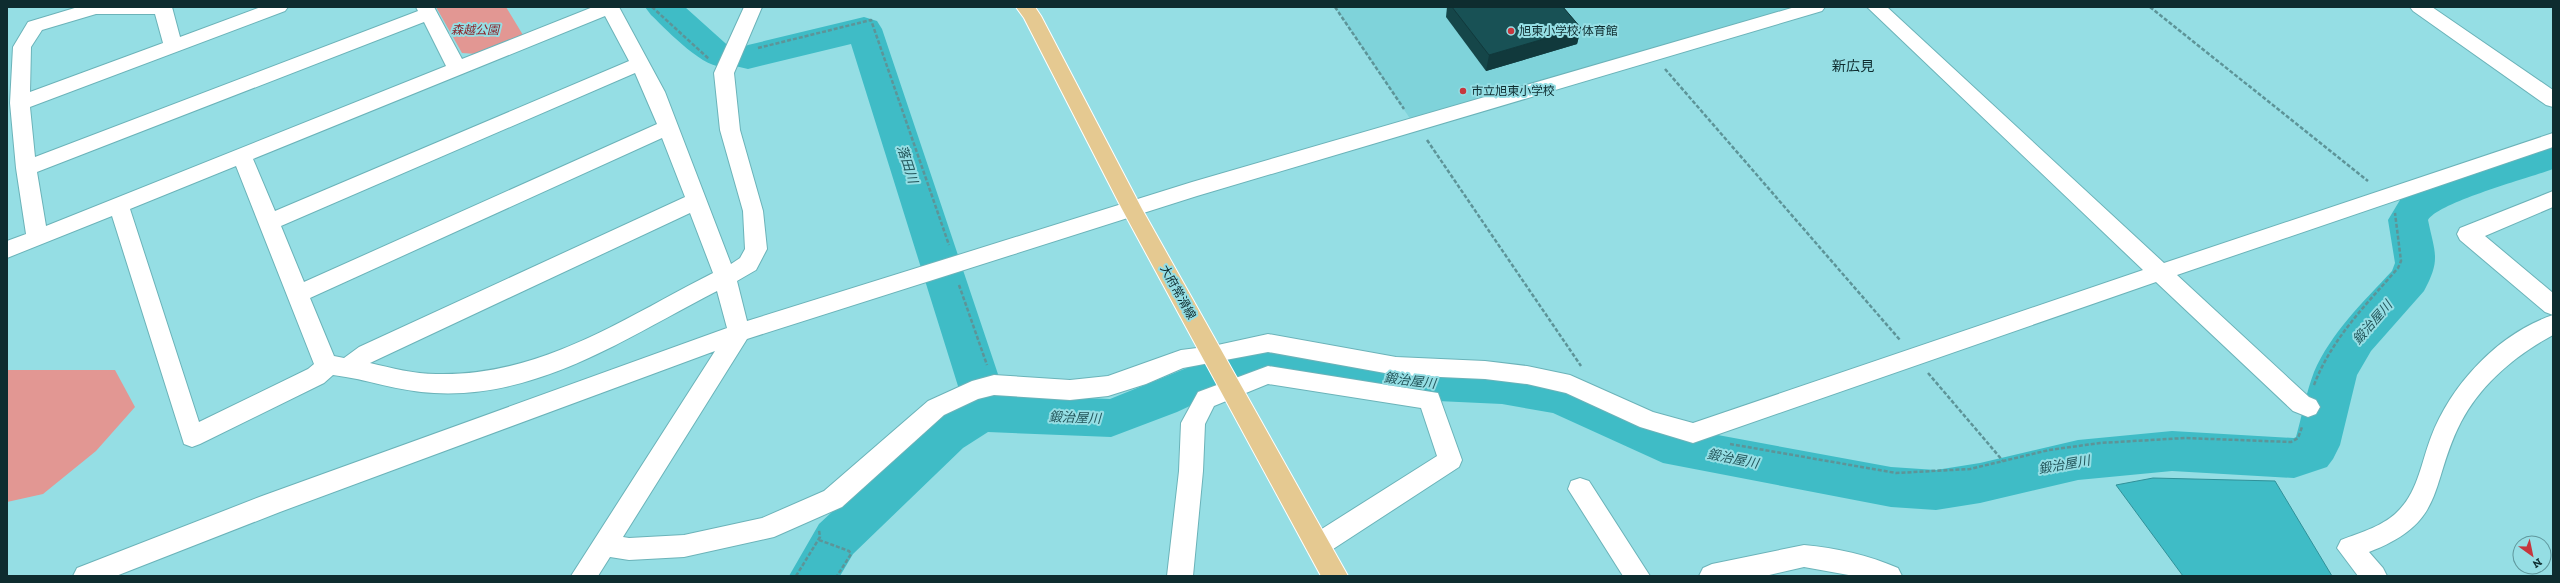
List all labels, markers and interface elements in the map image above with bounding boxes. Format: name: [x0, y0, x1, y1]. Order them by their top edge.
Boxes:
park label: 森越公園: [451, 23, 501, 37]
place label: 旭東小学校 体育館: [1519, 24, 1618, 38]
marker: 旭東小学校 体育館: [1506, 26, 1516, 36]
district label: 新広見: [1832, 58, 1874, 75]
place label: 市立旭東小学校: [1471, 84, 1555, 98]
marker: 市立旭東小学校: [1458, 86, 1468, 96]
water label: 落田川: [894, 143, 921, 187]
street label: 大府常滑線: [1157, 262, 1199, 322]
water label: 鍛治屋川: [2350, 296, 2396, 347]
water label: 鍛治屋川: [1383, 370, 1439, 391]
water label: 鍛治屋川: [1049, 409, 1103, 426]
water label: 鍛治屋川: [1706, 446, 1762, 471]
water label: 鍛治屋川: [2037, 452, 2093, 476]
north arrow: [2512, 535, 2552, 575]
text: N: [2530, 555, 2544, 571]

